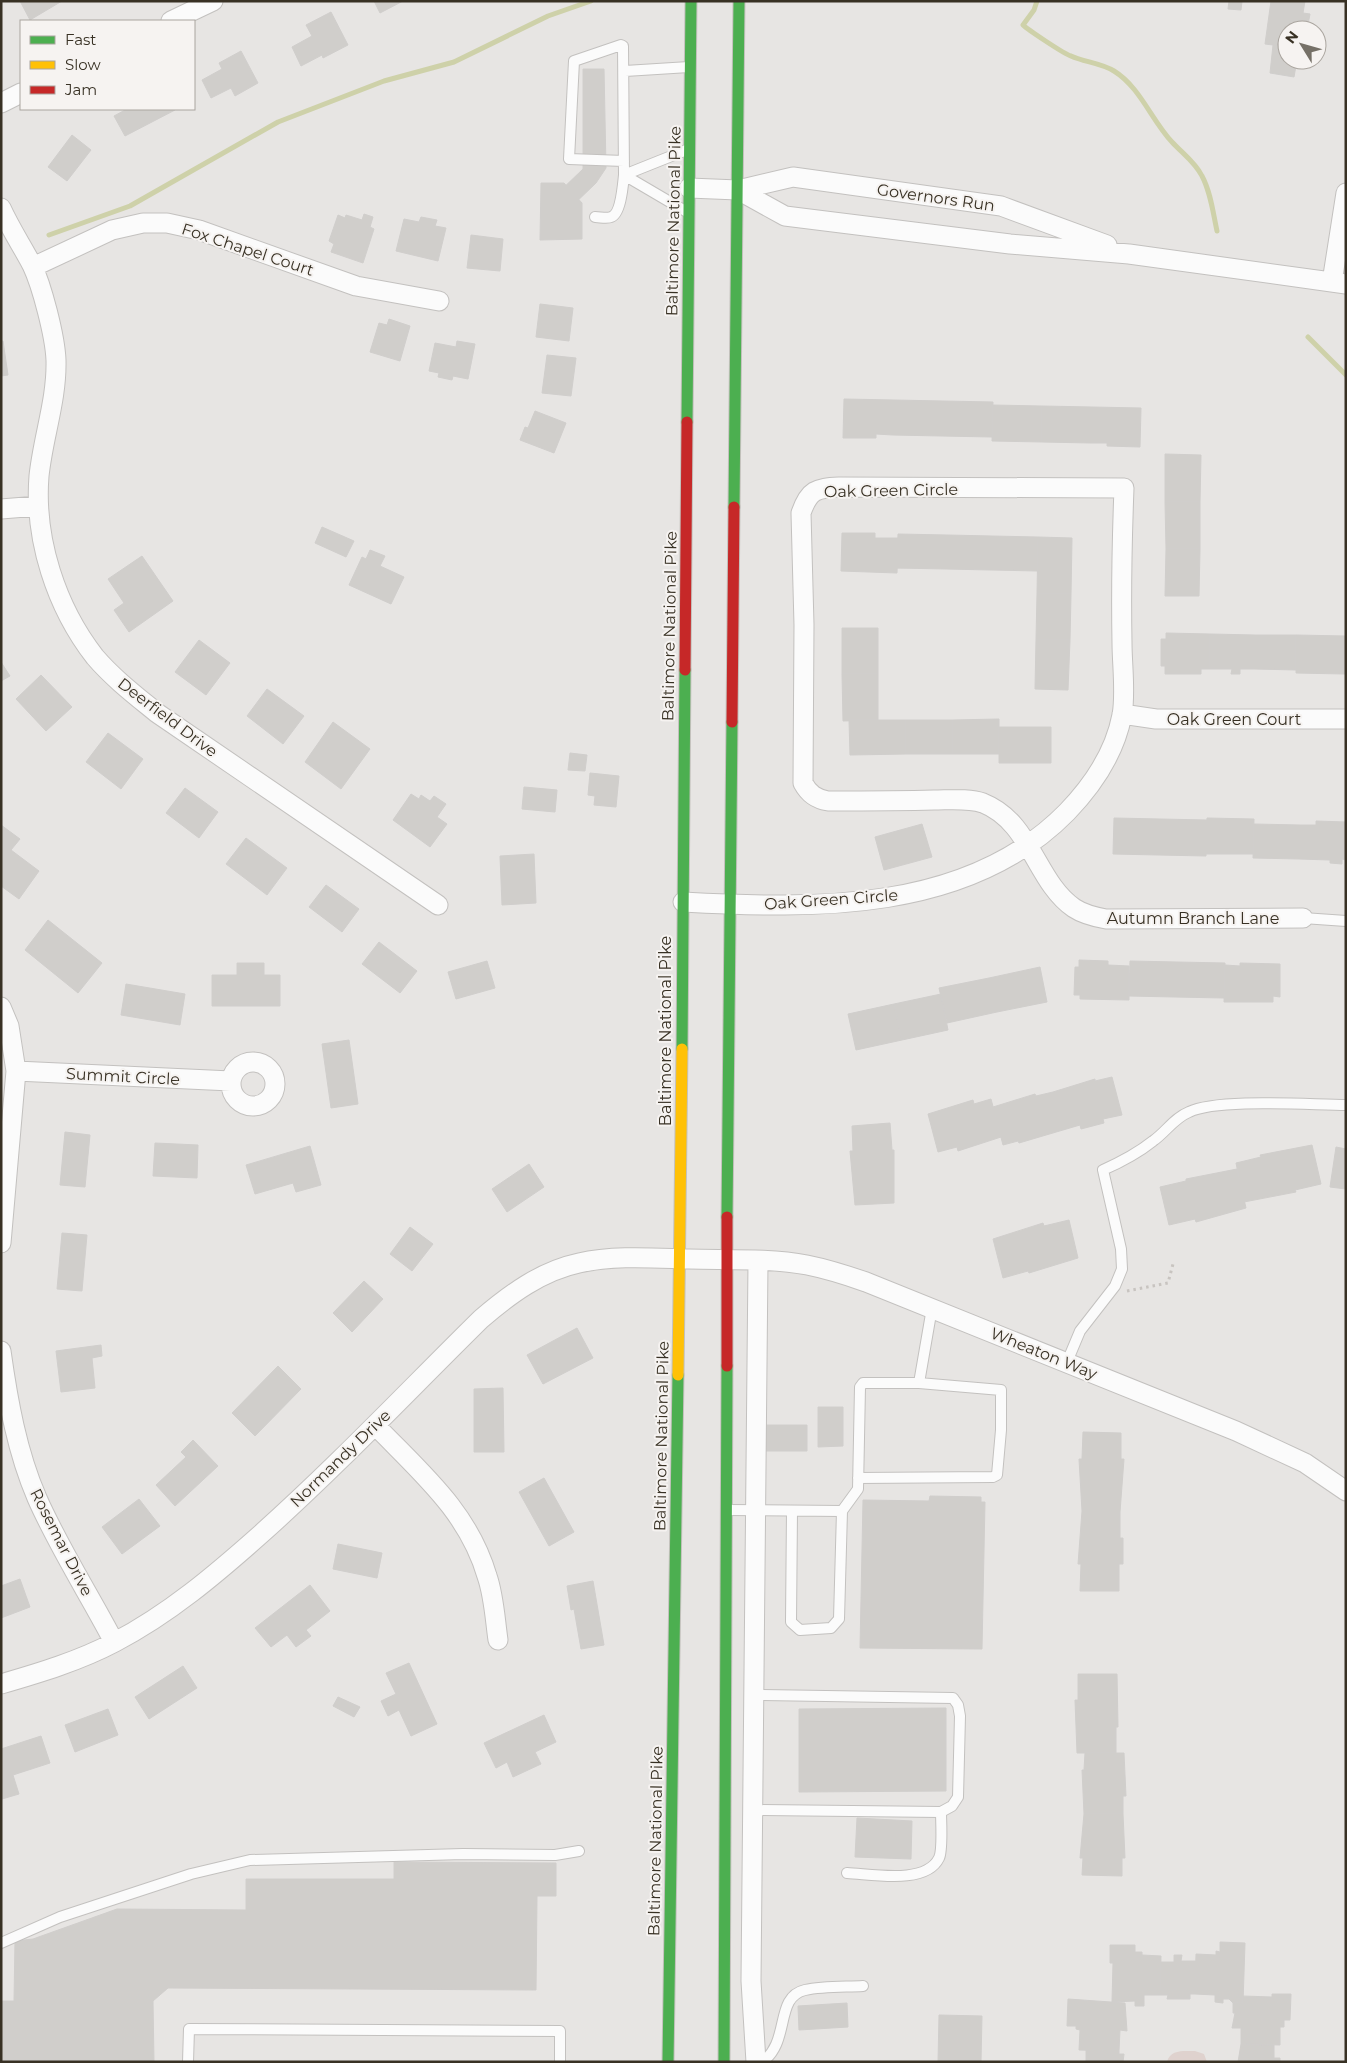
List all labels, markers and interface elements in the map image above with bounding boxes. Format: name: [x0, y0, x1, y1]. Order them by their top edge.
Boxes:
legend: [20, 20, 195, 110]
north arrow: [1277, 20, 1327, 70]
text: N: [1281, 27, 1302, 47]
text: Fast: [65, 30, 96, 49]
text: Slow: [65, 55, 101, 74]
text: Jam: [64, 80, 97, 99]
street label: Baltimore National Pike: [662, 126, 685, 316]
street label: Governors Run: [876, 180, 996, 215]
street label: Fox Chapel Court: [179, 219, 317, 280]
street label: Oak Green Circle: [824, 480, 958, 501]
street label: Baltimore National Pike: [658, 531, 681, 721]
street label: Deerfield Drive: [114, 674, 221, 761]
street label: Oak Green Court: [1167, 710, 1302, 729]
street label: Oak Green Circle: [763, 885, 899, 914]
street label: Autumn Branch Lane: [1107, 909, 1279, 928]
street label: Baltimore National Pike: [656, 936, 675, 1126]
street label: Summit Circle: [65, 1064, 180, 1089]
street label: Wheaton Way: [988, 1323, 1100, 1384]
street label: Baltimore National Pike: [650, 1341, 673, 1531]
street label: Normandy Drive: [286, 1406, 394, 1511]
street label: Rosemar Drive: [26, 1485, 97, 1599]
street label: Baltimore National Pike: [644, 1746, 667, 1936]

